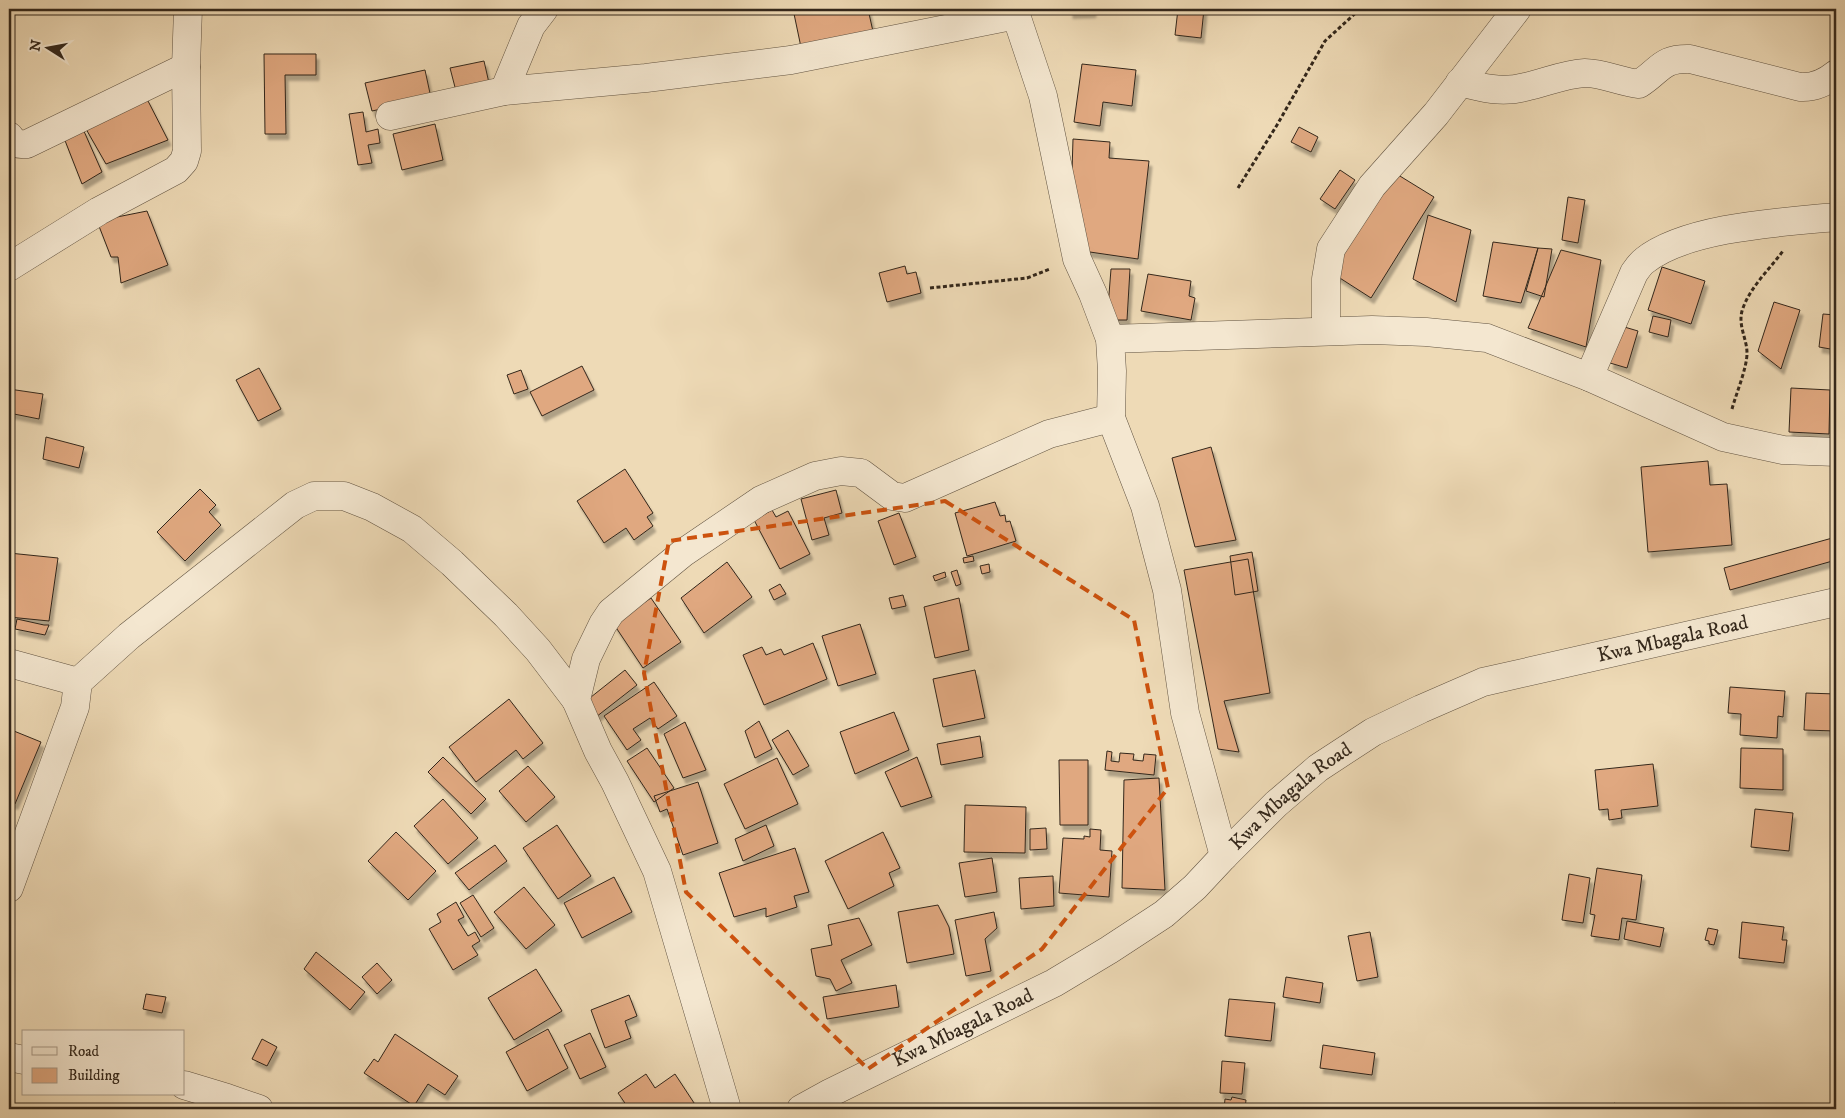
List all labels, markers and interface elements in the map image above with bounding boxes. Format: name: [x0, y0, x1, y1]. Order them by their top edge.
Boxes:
north arrow: [22, 22, 72, 72]
text: N: [26, 38, 46, 53]
street label: Kwa Mbagala Road: [1595, 610, 1750, 668]
street label: Kwa Mbagala Road: [1224, 737, 1357, 856]
street label: Kwa Mbagala Road: [888, 983, 1037, 1073]
legend: [22, 1030, 185, 1096]
text: Road: [68, 1042, 100, 1061]
text: Building: [68, 1066, 120, 1085]

